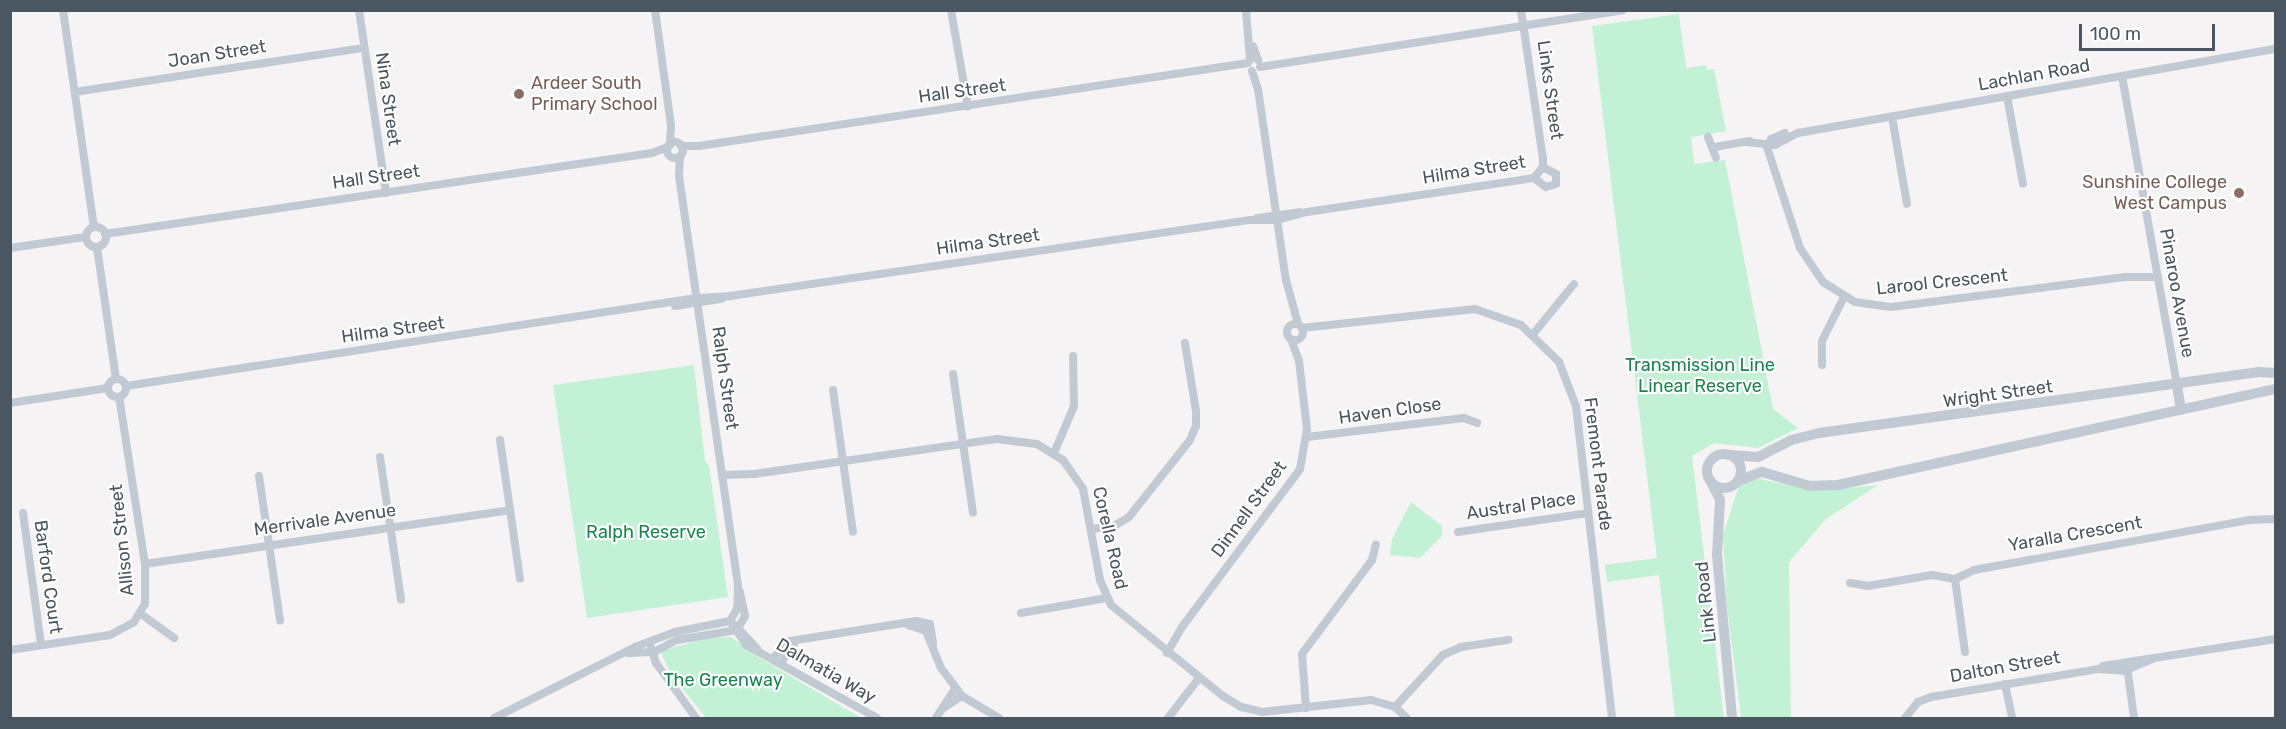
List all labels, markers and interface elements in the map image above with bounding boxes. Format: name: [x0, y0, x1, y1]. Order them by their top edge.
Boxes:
scale bar: [2082, 12, 2218, 50]
text: 100 m: [2090, 23, 2141, 45]
street label: Joan Street: [166, 36, 268, 72]
street label: Links Street: [1532, 39, 1568, 141]
street label: Nina Street: [371, 51, 405, 147]
street label: Lachlan Road: [1976, 55, 2092, 95]
place label: Ardeer South Primary School: [531, 73, 658, 116]
street label: Hall Street: [917, 74, 1007, 108]
marker: Ardeer South Primary School: [512, 87, 526, 101]
street label: Hilma Street: [1421, 151, 1527, 189]
street label: Hall Street: [331, 160, 421, 194]
place label: Sunshine College West Campus: [2082, 172, 2227, 214]
marker: Sunshine College West Campus: [2232, 186, 2246, 200]
street label: Hilma Street: [935, 224, 1041, 260]
street label: Pinaroo Avenue: [2155, 226, 2199, 360]
street label: Larool Crescent: [1875, 264, 2009, 300]
street label: Hilma Street: [340, 312, 446, 348]
street label: Ralph Street: [707, 325, 743, 431]
park label: Transmission Line Linear Reserve: [1625, 355, 1775, 398]
street label: Wright Street: [1942, 376, 2054, 412]
street label: Haven Close: [1337, 393, 1443, 429]
street label: Fremont Parade: [1579, 396, 1617, 532]
street label: Dinnell Street: [1207, 457, 1291, 561]
street label: Allison Street: [105, 483, 139, 597]
street label: Corella Road: [1088, 485, 1132, 591]
street label: Austral Place: [1465, 488, 1577, 524]
street label: Merrivale Avenue: [252, 499, 398, 541]
street label: Yaralla Crescent: [2007, 512, 2143, 556]
street label: Barford Court: [29, 519, 67, 635]
park label: Ralph Reserve: [586, 521, 706, 543]
street label: Link Road: [1691, 560, 1721, 644]
street label: Dalmatia Way: [772, 634, 880, 708]
street label: Dalton Street: [1948, 647, 2062, 687]
park label: The Greenway: [663, 669, 783, 691]

